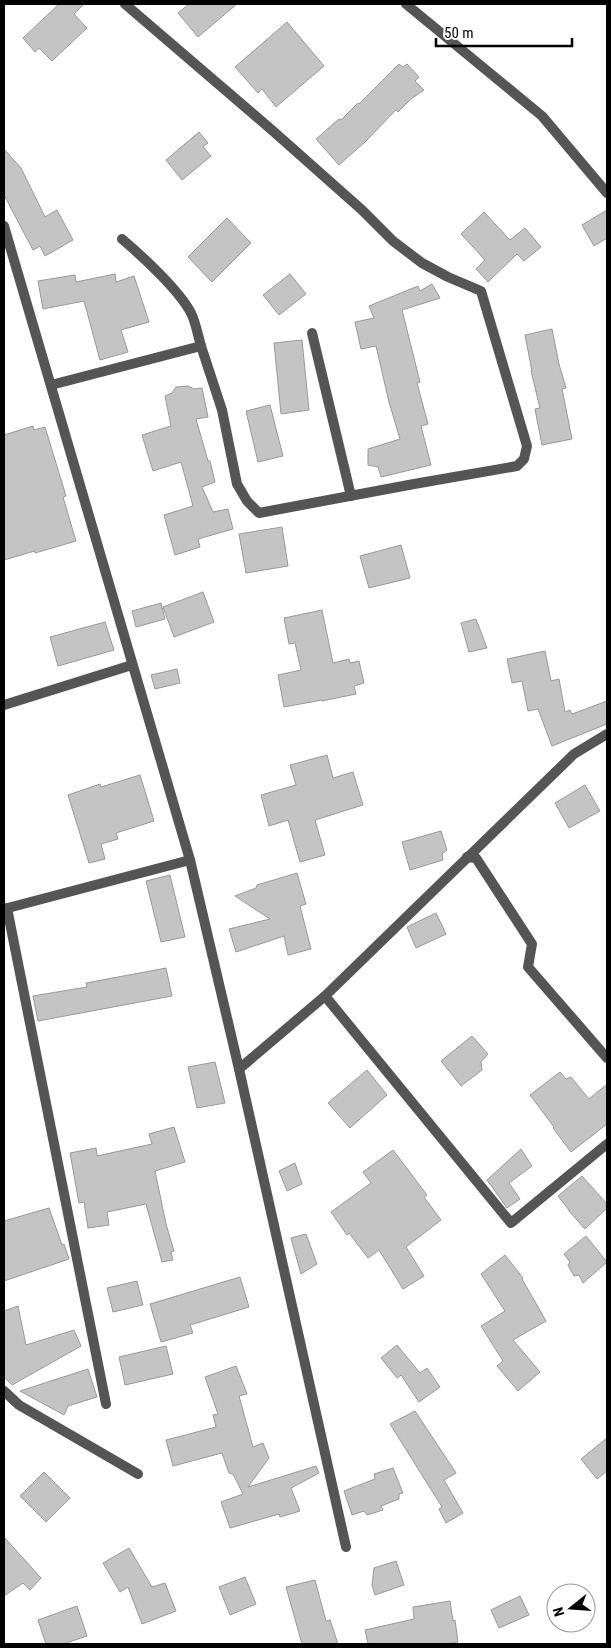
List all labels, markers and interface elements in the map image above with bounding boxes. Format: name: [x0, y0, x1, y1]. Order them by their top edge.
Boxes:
scale bar: [436, 15, 572, 47]
text: 50 m: [444, 24, 474, 42]
north arrow: [546, 1583, 596, 1633]
text: N: [550, 1605, 567, 1618]

